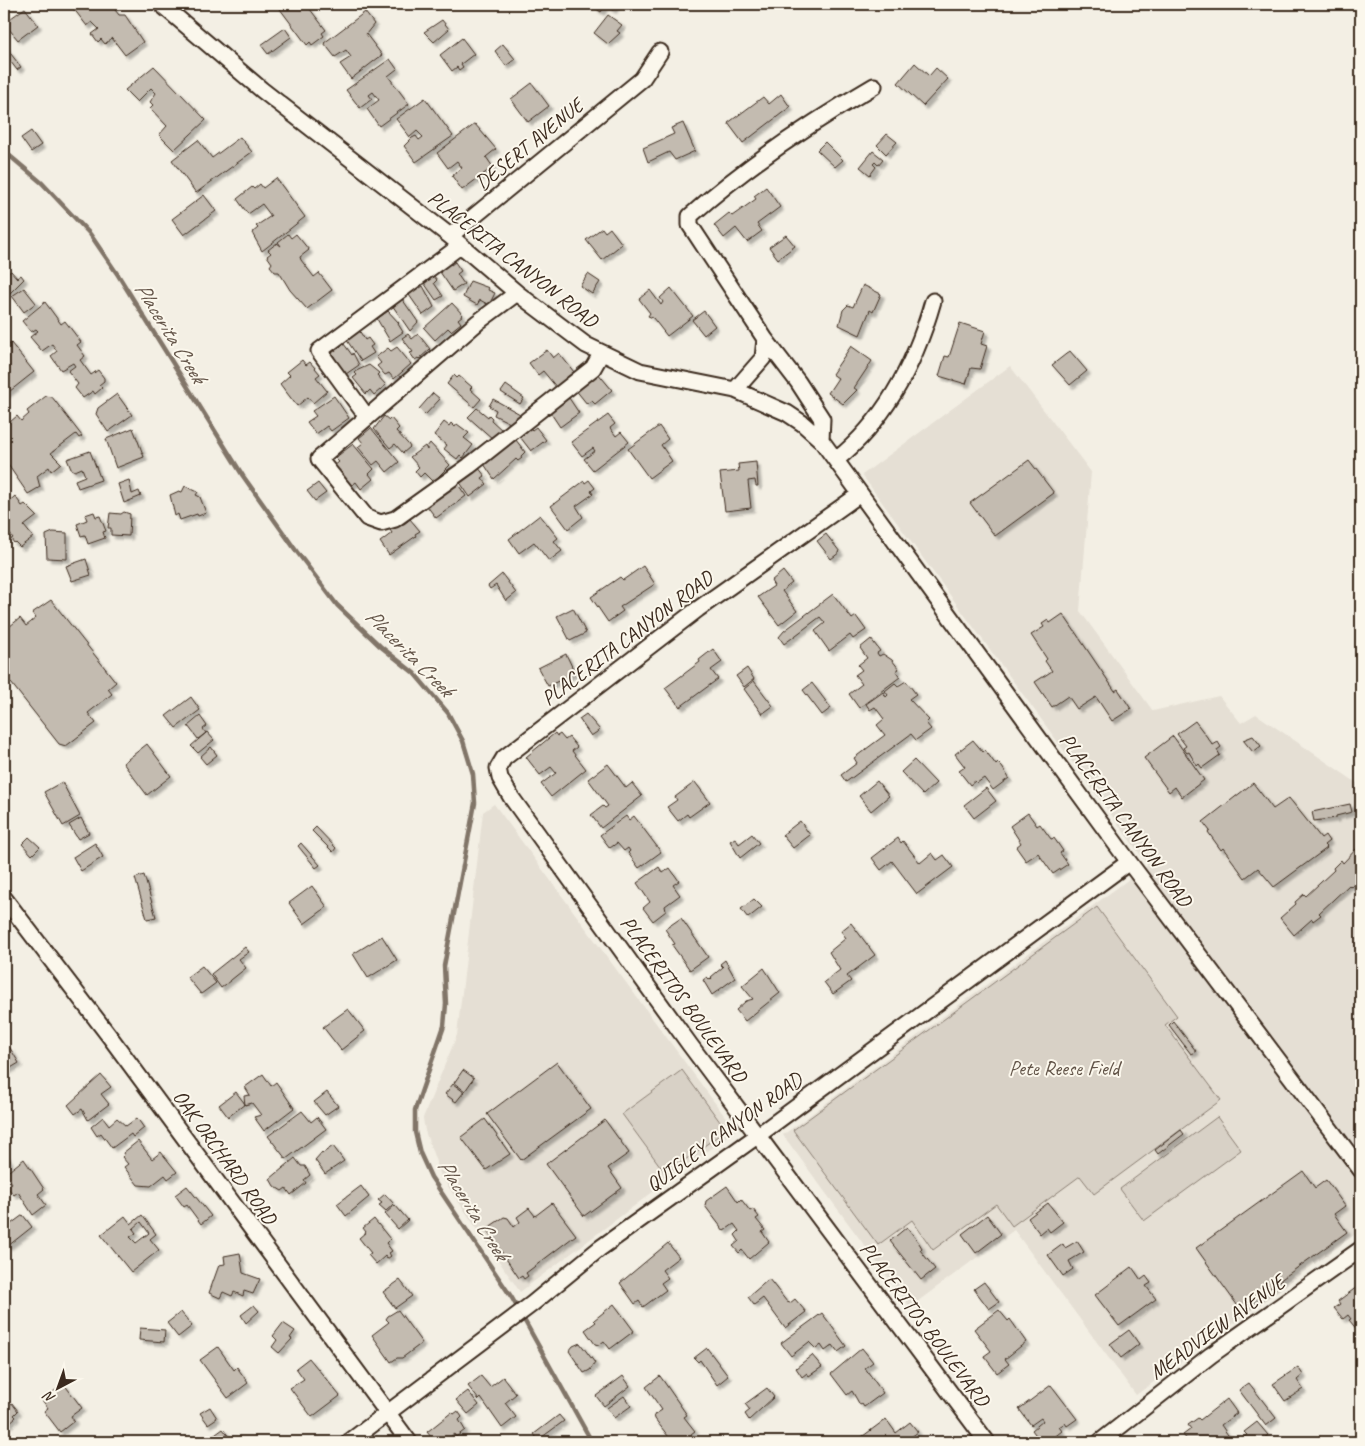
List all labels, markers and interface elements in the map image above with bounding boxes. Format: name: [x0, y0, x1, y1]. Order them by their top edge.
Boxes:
street label: DESERT AVENUE: [470, 91, 590, 196]
street label: PLACERITA CANYON ROAD: [423, 185, 605, 335]
water label: Placerita Creek: [128, 277, 214, 391]
street label: PLACERITA CANYON ROAD: [536, 564, 720, 711]
water label: Placerita Creek: [359, 603, 462, 706]
street label: PLACERITA CANYON ROAD: [1054, 728, 1199, 913]
street label: PLACERITOS BOULEVARD: [615, 911, 754, 1089]
park label: Pete Reese Field: [1009, 1055, 1123, 1081]
street label: QUIGLEY CANYON ROAD: [641, 1065, 809, 1197]
street label: OAK ORCHARD ROAD: [167, 1084, 284, 1231]
water label: Placerita Creek: [431, 1154, 517, 1268]
street label: PLACERITOS BOULEVARD: [855, 1237, 997, 1413]
street label: MEADVIEW AVENUE: [1144, 1268, 1292, 1385]
north arrow: [32, 1364, 82, 1414]
text: N: [39, 1387, 59, 1407]

